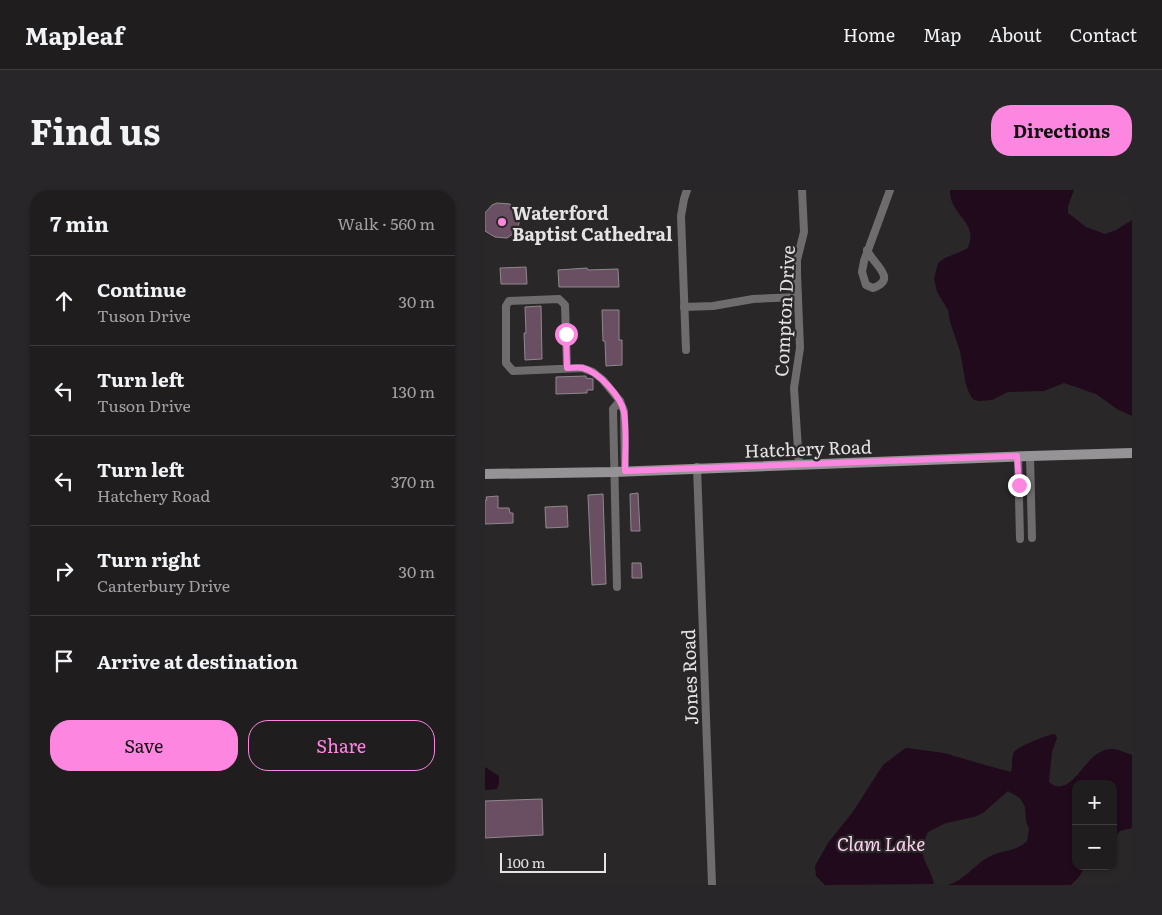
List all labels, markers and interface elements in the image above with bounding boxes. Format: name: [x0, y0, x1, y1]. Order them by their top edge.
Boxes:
text: Mapleaf: [25, 17, 124, 52]
text: Home: [843, 21, 895, 48]
text: Map: [923, 21, 961, 48]
text: About: [989, 21, 1042, 48]
text: Contact: [1070, 21, 1137, 48]
text: Find us: [30, 104, 160, 156]
button: Directions: [991, 105, 1132, 156]
place label: Waterford Baptist Cathedral: [512, 199, 673, 247]
text: 7 min: [50, 207, 109, 238]
text: Walk · 560 m: [338, 211, 435, 235]
marker: Waterford Baptist Cathedral: [496, 216, 508, 228]
street label: Compton Drive: [767, 245, 801, 377]
text: Continue: [97, 275, 186, 303]
icon: ahead: [50, 287, 78, 315]
text: 30 m: [398, 289, 435, 313]
text: Tuson Drive: [97, 303, 191, 327]
route start: [555, 323, 578, 346]
text: Turn left: [97, 365, 184, 393]
icon: left: [50, 377, 78, 405]
text: 130 m: [392, 379, 435, 403]
text: Tuson Drive: [97, 393, 191, 417]
street label: Hatchery Road: [744, 432, 872, 464]
text: Turn left: [97, 455, 184, 483]
icon: left: [50, 467, 78, 495]
text: 370 m: [391, 469, 435, 493]
route end: [1008, 474, 1031, 497]
text: Hatchery Road: [97, 483, 210, 507]
text: Turn right: [97, 545, 201, 573]
icon: right: [50, 557, 78, 585]
text: 30 m: [398, 559, 435, 583]
text: Canterbury Drive: [97, 573, 230, 597]
street label: Jones Road: [674, 629, 704, 725]
icon: arrive: [50, 647, 78, 675]
text: Arrive at destination: [97, 647, 298, 675]
button: Save: [50, 720, 238, 771]
button: Share: [248, 720, 435, 771]
map controls: [1072, 780, 1117, 870]
button: +: [1072, 780, 1117, 825]
button: −: [1072, 825, 1117, 870]
water label: Clam Lake: [837, 829, 925, 857]
scale bar: [500, 850, 606, 873]
text: 100 m: [507, 852, 545, 872]

